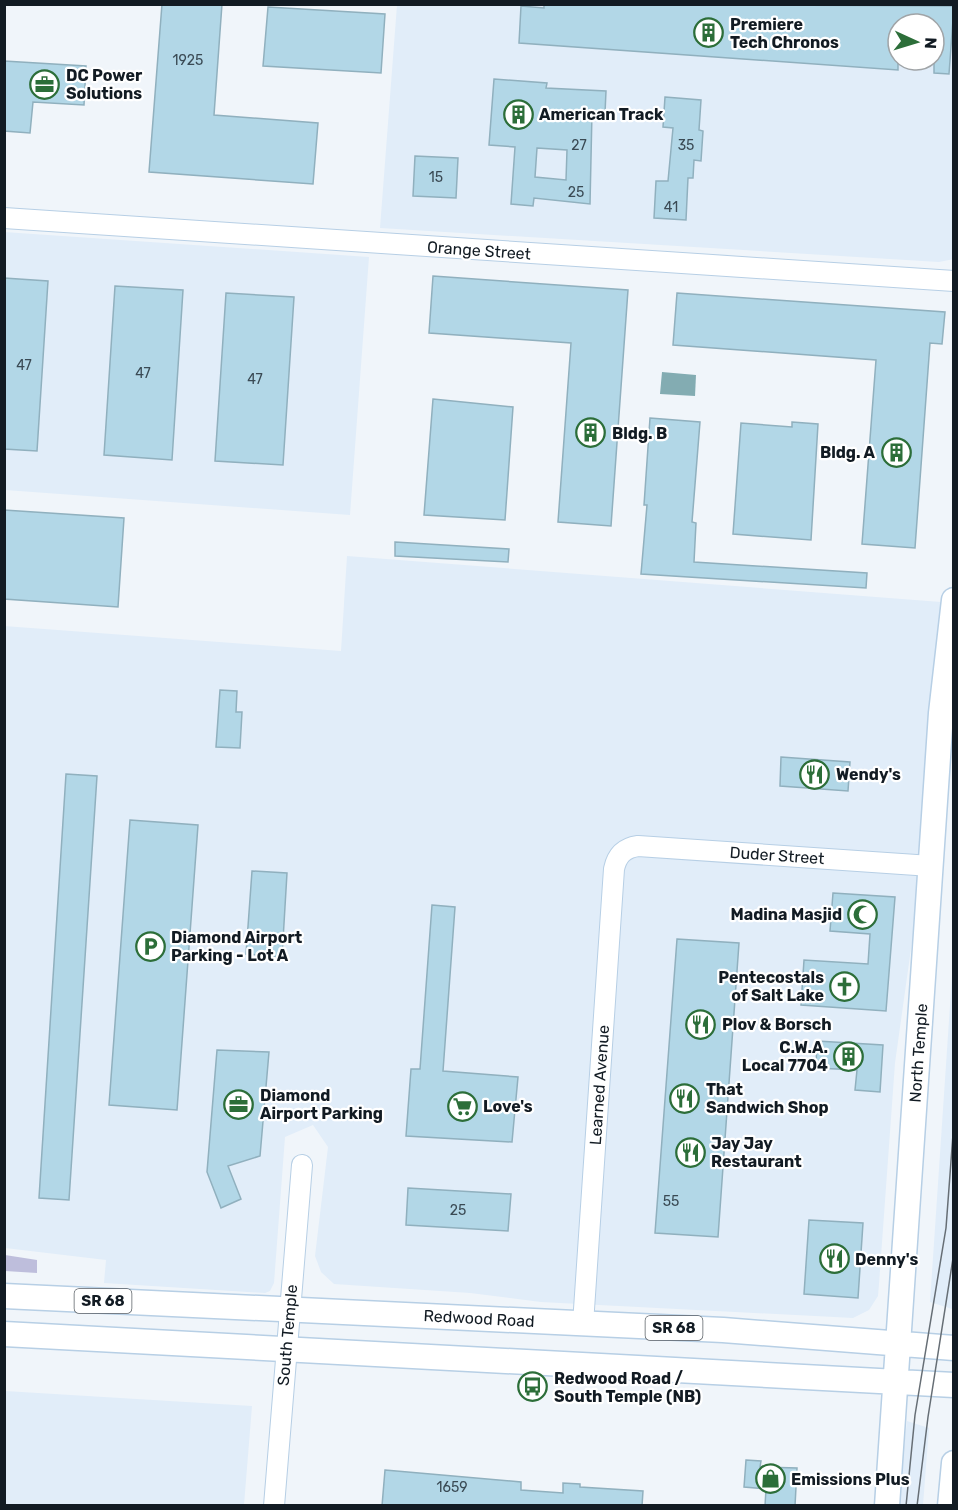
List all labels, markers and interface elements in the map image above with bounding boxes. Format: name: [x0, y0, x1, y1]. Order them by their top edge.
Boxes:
north arrow: [886, 12, 946, 72]
place label: Premiere Tech Chronos: [730, 15, 839, 52]
building icon: Premiere Tech Chronos: [693, 17, 725, 49]
text: N: [921, 37, 940, 49]
house number: 1925: [173, 52, 203, 69]
place label: DC Power Solutions: [66, 66, 143, 103]
office icon: DC Power Solutions: [29, 68, 61, 100]
building icon: American Track: [502, 98, 534, 130]
place label: American Track: [539, 105, 664, 124]
house number: 27: [571, 137, 587, 154]
house number: 35: [678, 137, 694, 154]
house number: 15: [429, 169, 443, 186]
house number: 25: [568, 184, 584, 201]
house number: 41: [664, 199, 678, 216]
street label: Orange Street: [426, 237, 532, 264]
house number: 47: [16, 357, 32, 374]
house number: 47: [135, 365, 151, 382]
house number: 47: [247, 371, 263, 388]
building icon: Bldg. B: [575, 417, 607, 449]
place label: Bldg. B: [612, 424, 667, 443]
building icon: Bldg. A: [880, 436, 912, 468]
place label: Bldg. A: [820, 443, 876, 462]
restaurant icon: Wendy's: [799, 758, 831, 790]
place label: Wendy's: [836, 765, 901, 784]
street label: Duder Street: [729, 843, 825, 868]
mosque icon: Madina Masjid: [847, 898, 879, 930]
place label: Madina Masjid: [730, 905, 842, 924]
place label: Diamond Airport Parking - Lot A: [171, 928, 303, 965]
parking icon: Diamond Airport Parking - Lot A: [134, 930, 166, 962]
place label: Pentecostals of Salt Lake: [718, 968, 824, 1005]
church icon: Pentecostals of Salt Lake: [829, 970, 861, 1002]
street label: North Temple: [906, 1003, 931, 1103]
restaurant icon: Plov & Borsch: [685, 1008, 717, 1040]
place label: Plov & Borsch: [722, 1015, 832, 1034]
street label: Learned Avenue: [586, 1024, 613, 1146]
place label: C.W.A. Local 7704: [742, 1038, 828, 1075]
building icon: C.W.A. Local 7704: [833, 1040, 865, 1072]
place label: That Sandwich Shop: [706, 1080, 829, 1117]
restaurant icon: That Sandwich Shop: [669, 1082, 701, 1114]
place label: Diamond Airport Parking: [260, 1086, 383, 1123]
office icon: Diamond Airport Parking: [223, 1088, 255, 1120]
supermarket icon: Love's: [446, 1090, 478, 1122]
place label: Love's: [483, 1097, 533, 1116]
place label: Jay Jay Restaurant: [711, 1134, 802, 1171]
restaurant icon: Jay Jay Restaurant: [674, 1136, 706, 1168]
house number: 55: [663, 1193, 679, 1210]
house number: 25: [450, 1202, 466, 1219]
restaurant icon: Denny's: [818, 1243, 850, 1275]
place label: Denny's: [855, 1250, 918, 1269]
street label: South Temple: [274, 1284, 301, 1386]
road number: SR 68: [74, 1289, 132, 1313]
street label: Redwood Road: [423, 1306, 535, 1331]
road number: SR 68: [646, 1316, 702, 1340]
place label: Redwood Road / South Temple (NB): [554, 1369, 701, 1406]
bus stop icon: Redwood Road / South Temple (NB): [517, 1371, 549, 1403]
shop icon: Emissions Plus: [754, 1463, 786, 1495]
place label: Emissions Plus: [791, 1470, 910, 1489]
house number: 1659: [436, 1479, 468, 1496]

